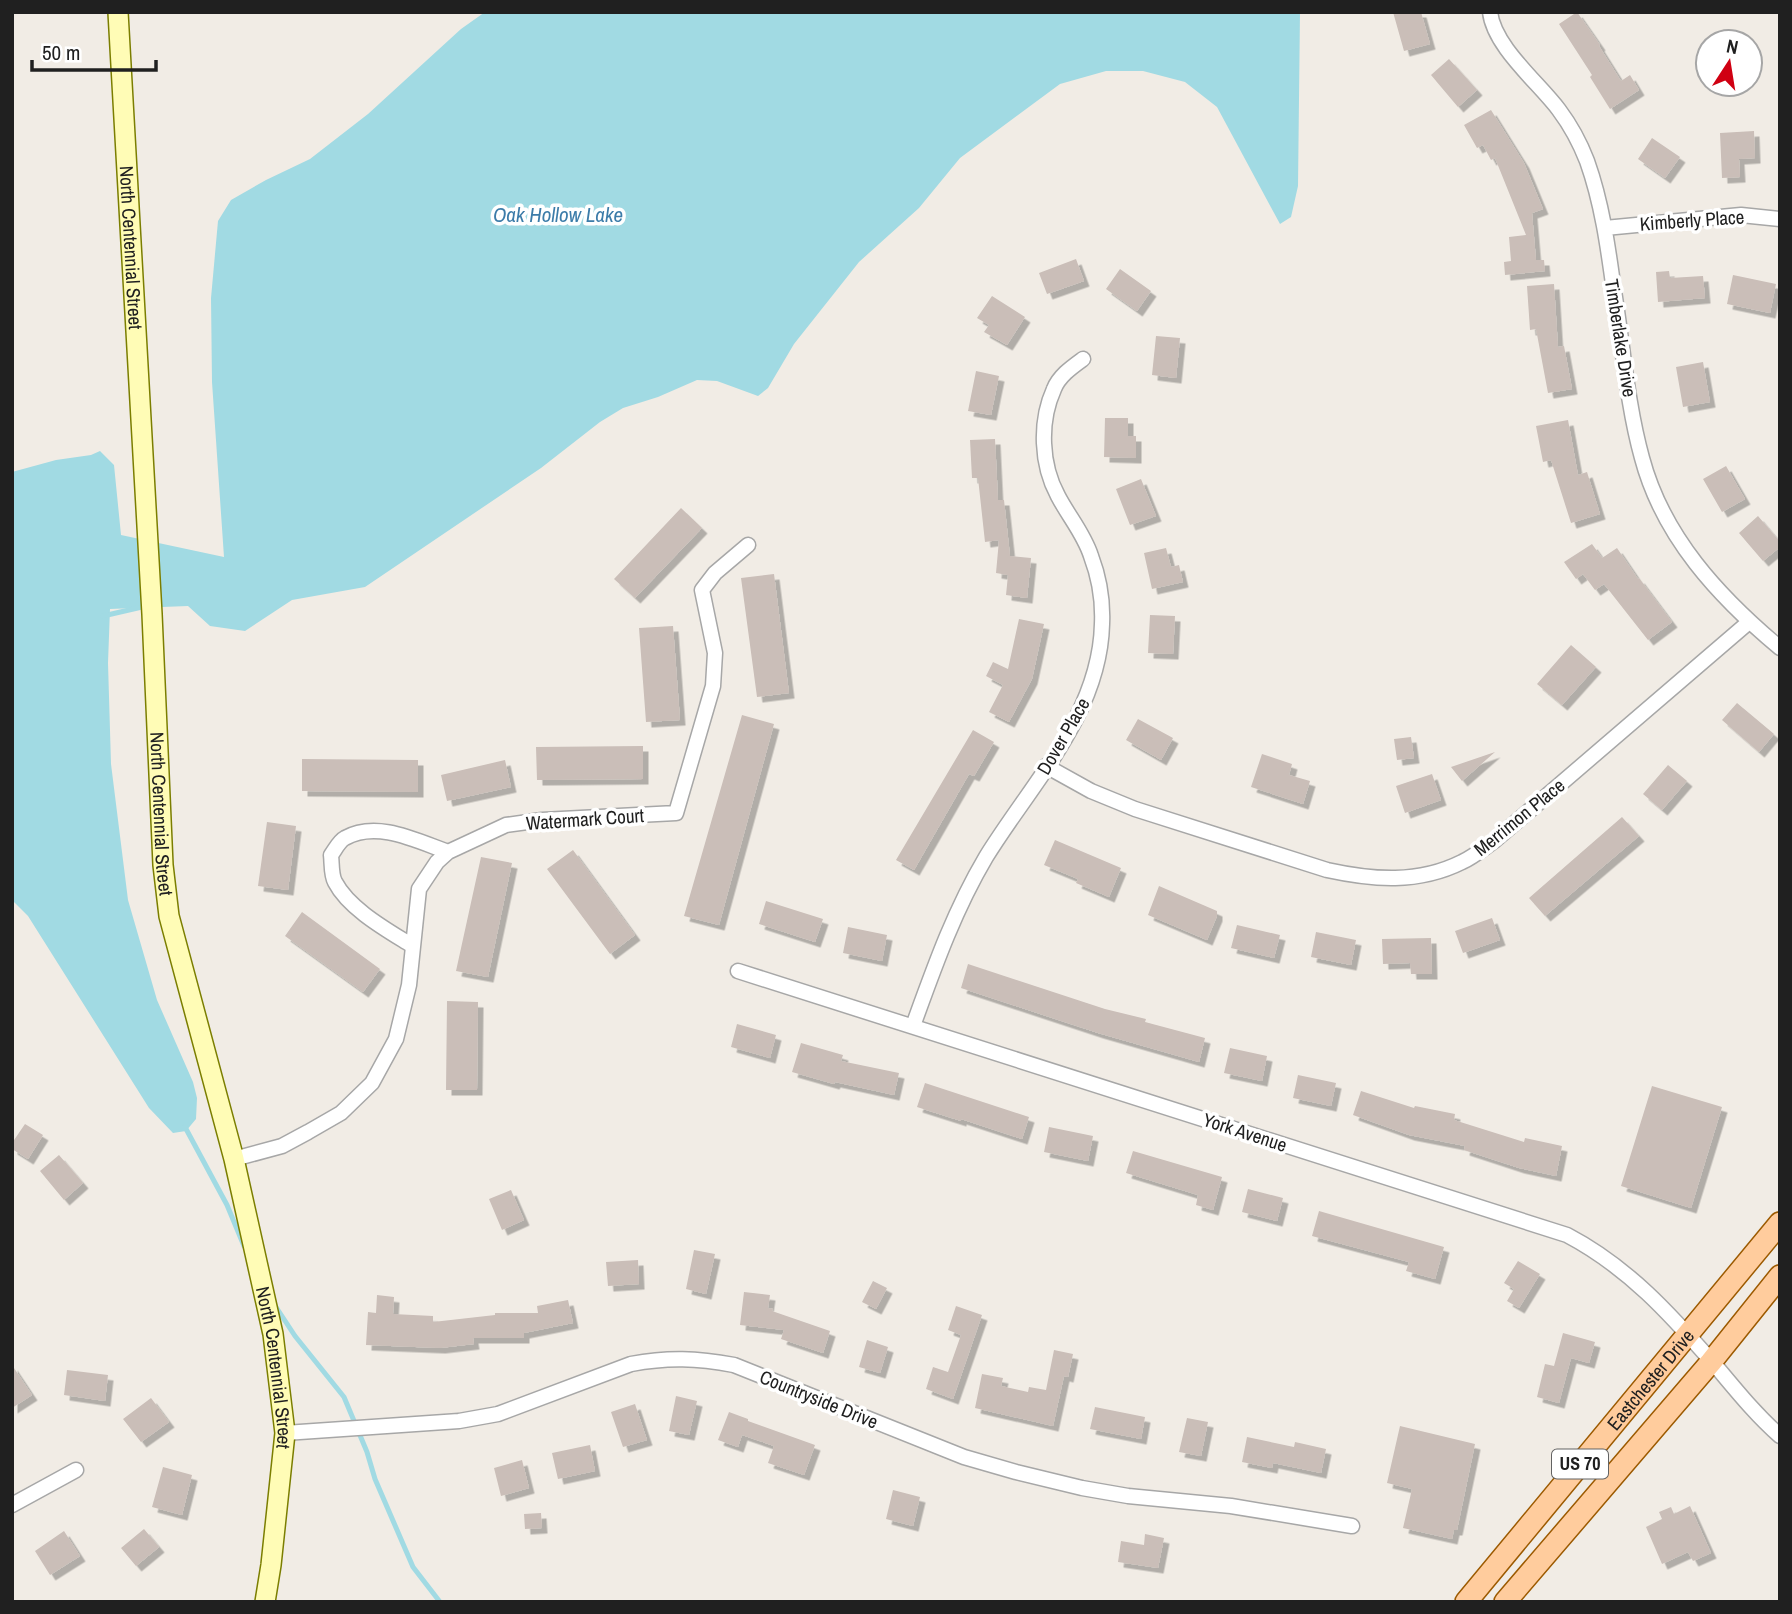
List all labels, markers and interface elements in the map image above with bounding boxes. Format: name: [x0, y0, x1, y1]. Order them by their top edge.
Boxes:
scale bar: [32, 28, 156, 72]
north arrow: [1694, 28, 1764, 98]
text: N: [1724, 32, 1741, 60]
text: 50 m: [42, 38, 80, 67]
street label: North Centennial Street: [114, 165, 149, 331]
water label: Oak Hollow Lake: [493, 200, 623, 229]
street label: Kimberly Place: [1639, 203, 1745, 237]
street label: Timberlake Drive: [1599, 277, 1643, 399]
street label: Dover Place: [1031, 693, 1095, 779]
street label: North Centennial Street: [144, 731, 180, 898]
street label: Merrimon Place: [1468, 772, 1570, 862]
street label: Watermark Court: [525, 802, 645, 836]
street label: York Avenue: [1200, 1106, 1290, 1158]
street label: North Centennial Street: [250, 1284, 298, 1451]
street label: Eastchester Drive: [1601, 1323, 1700, 1435]
street label: Countryside Drive: [756, 1363, 882, 1435]
road number: US 70: [1552, 1450, 1608, 1478]

